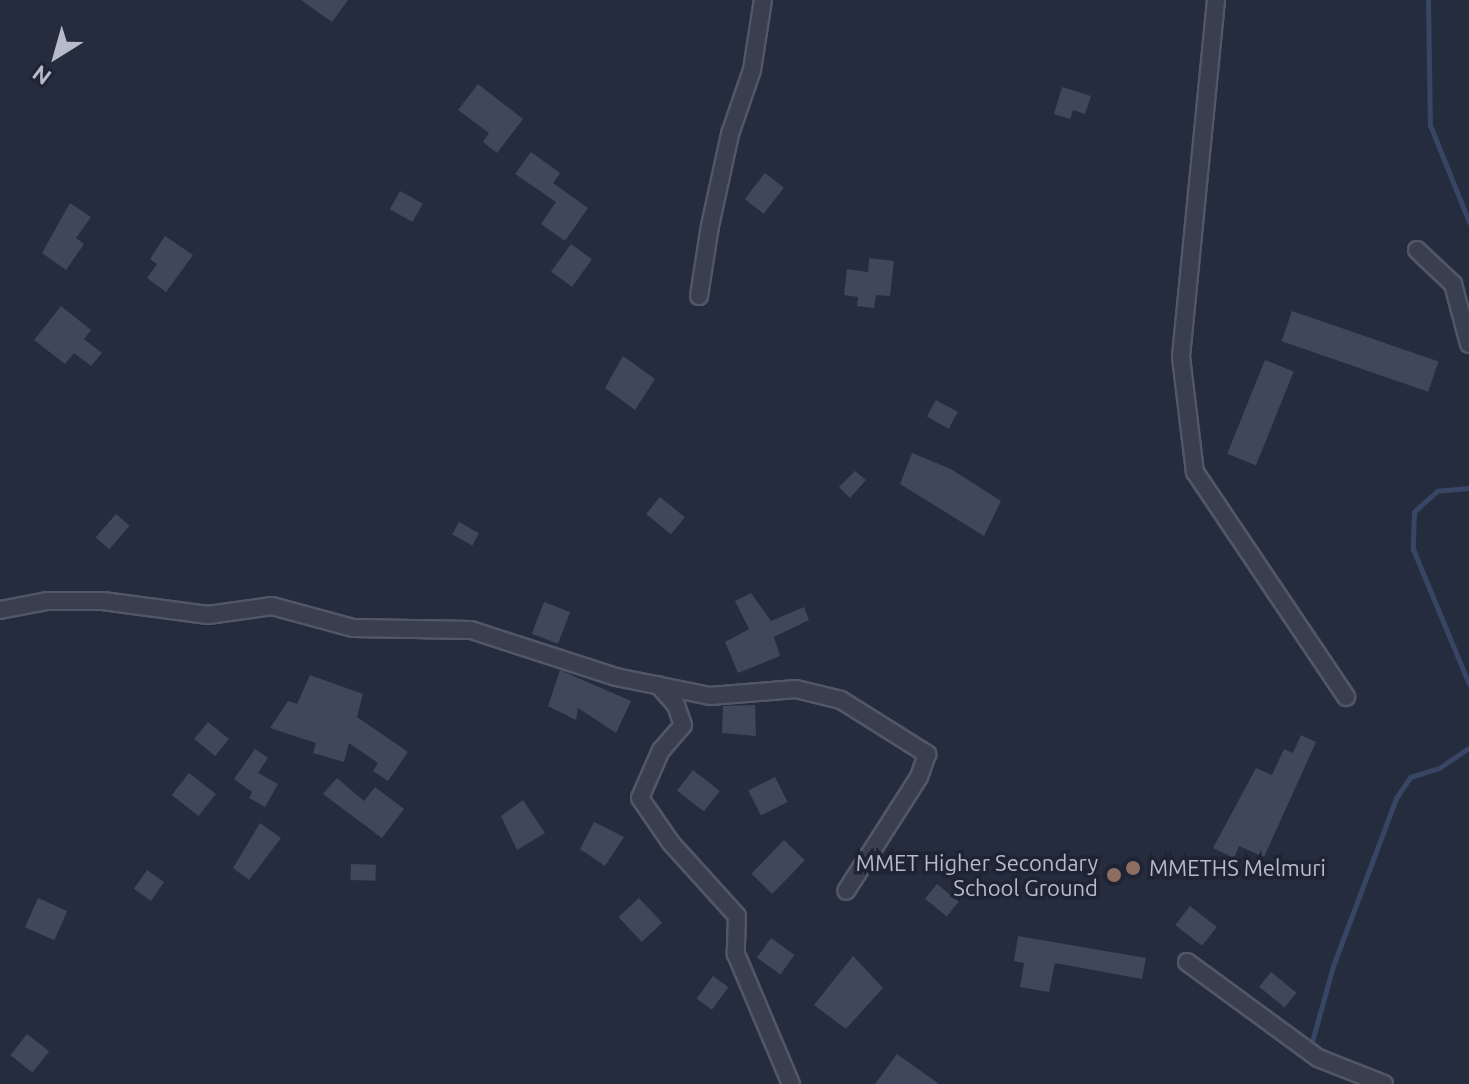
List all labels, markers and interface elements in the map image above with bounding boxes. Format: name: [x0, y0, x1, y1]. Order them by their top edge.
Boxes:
north arrow: [16, 16, 96, 96]
text: N: [27, 61, 55, 90]
place label: MMET Higher Secondary School Ground: [856, 849, 1098, 900]
place label: MMETHS Melmuri: [1149, 855, 1326, 881]
marker: MMETHS Melmuri: [1124, 859, 1142, 877]
marker: MMET Higher Secondary School Ground: [1105, 866, 1123, 884]

